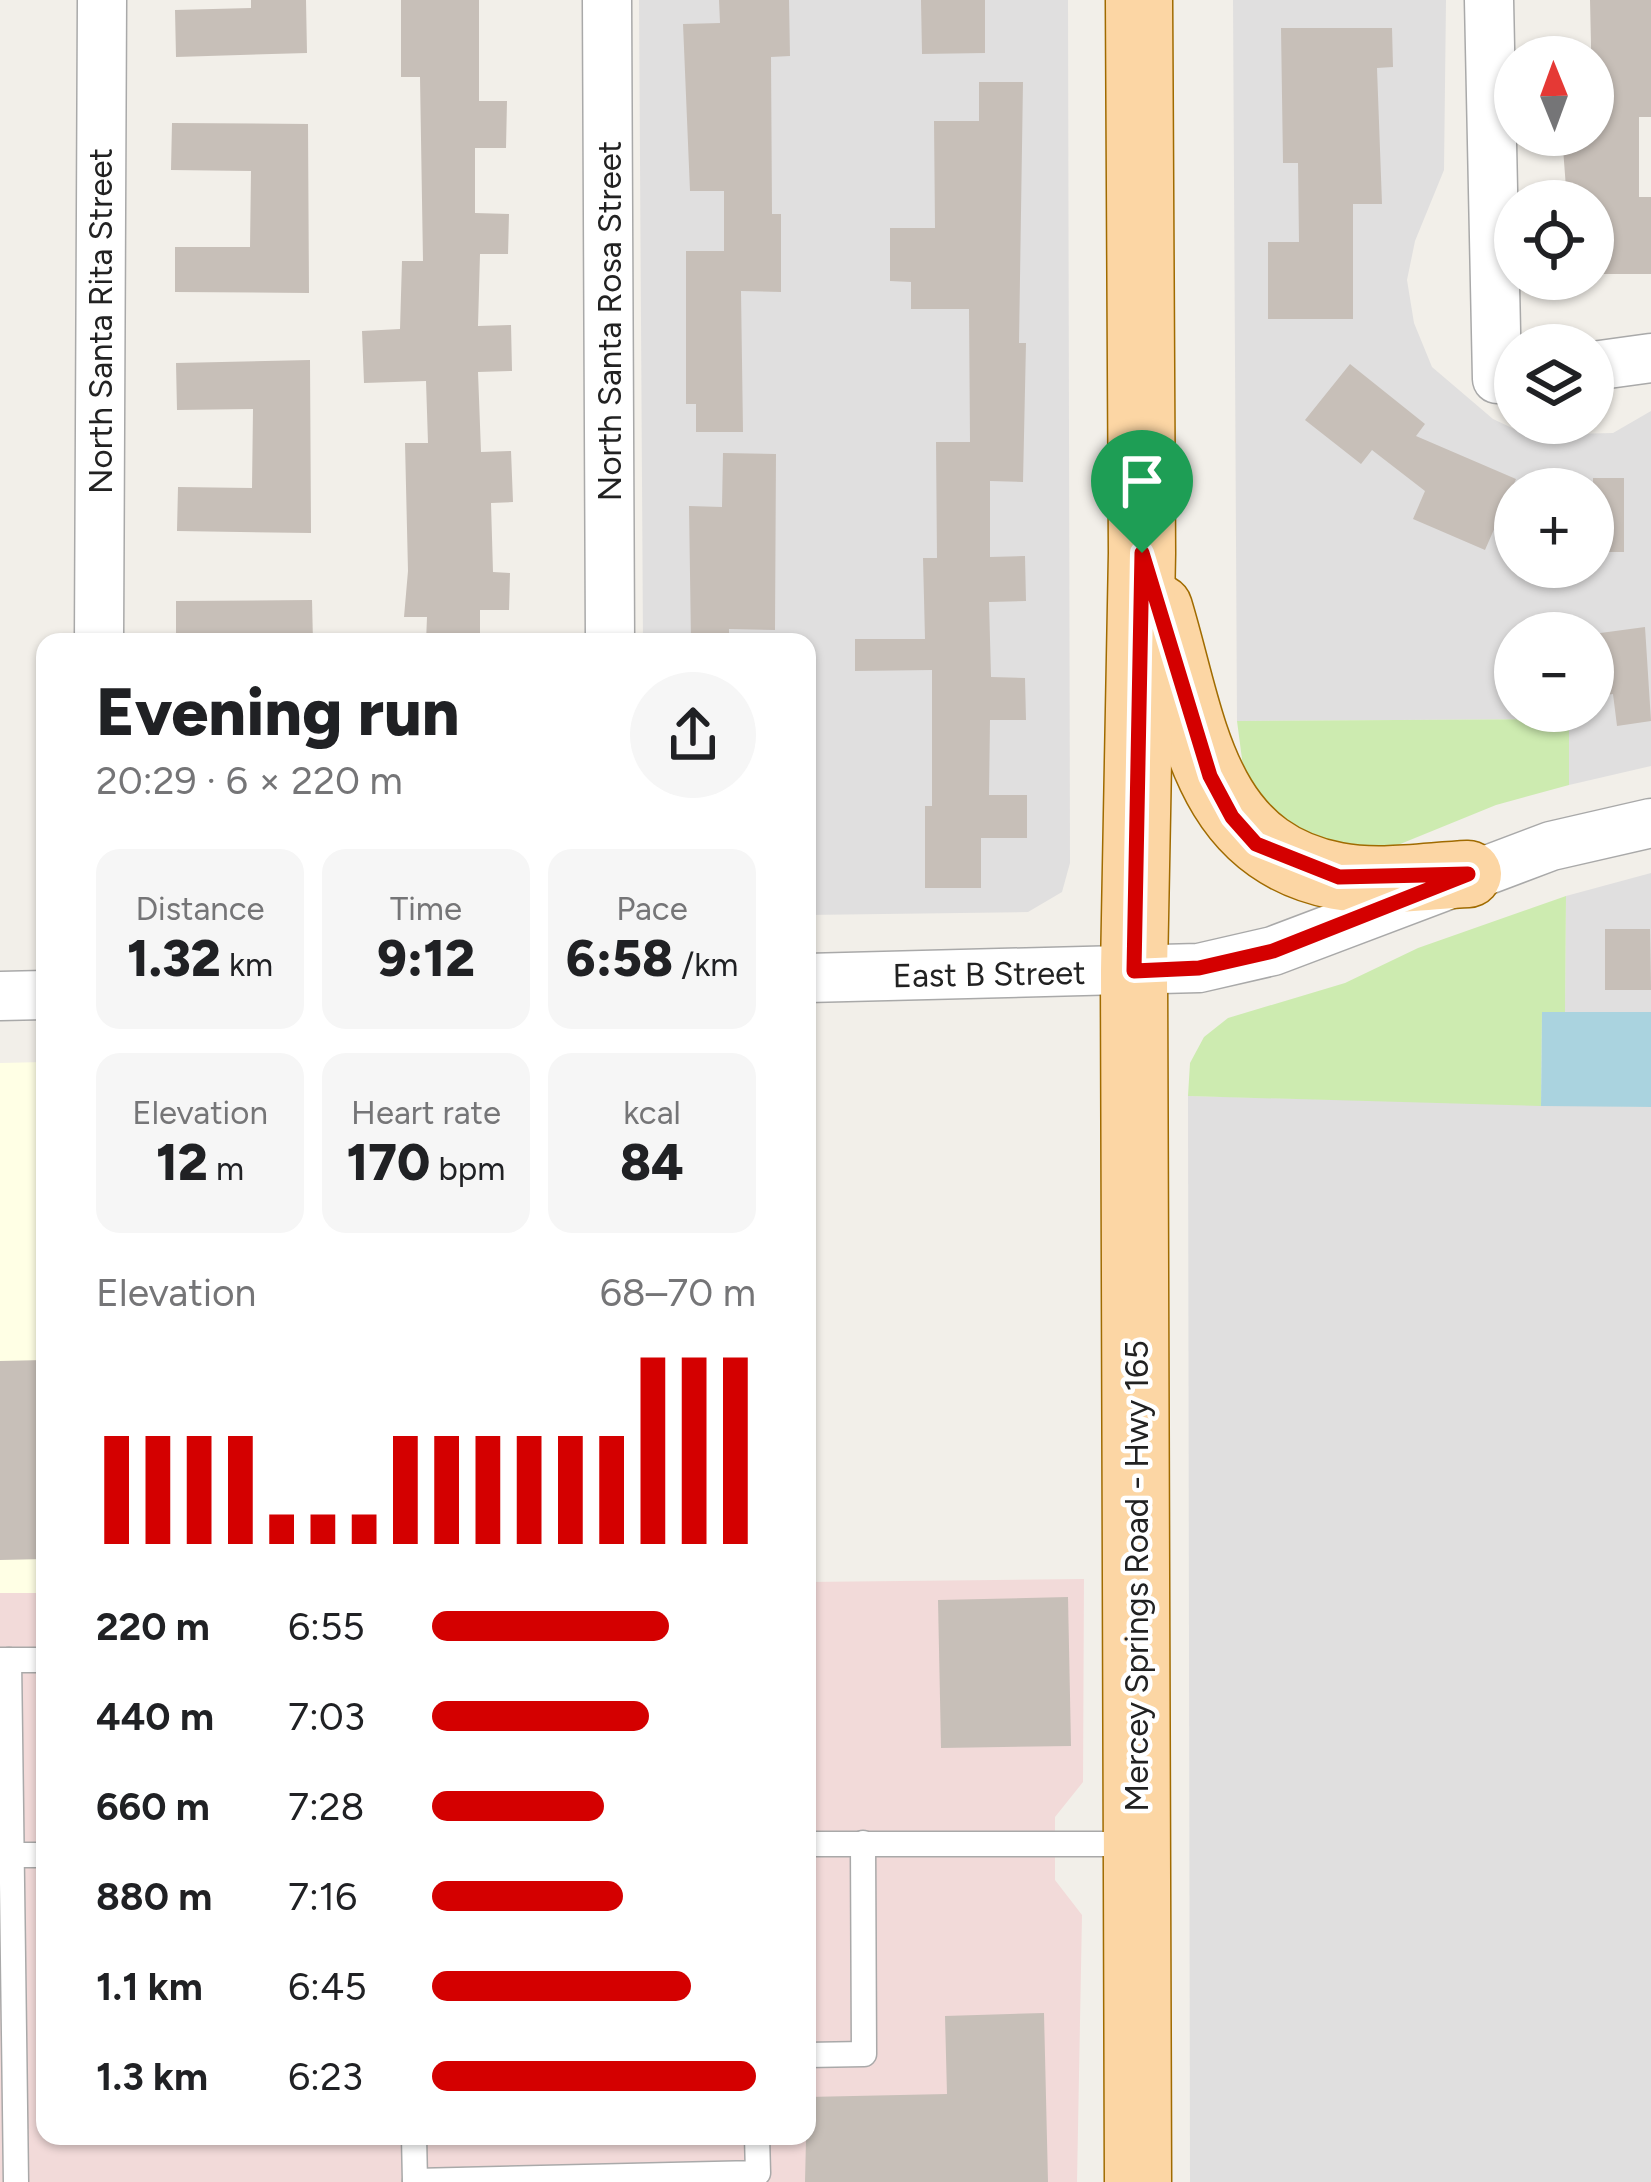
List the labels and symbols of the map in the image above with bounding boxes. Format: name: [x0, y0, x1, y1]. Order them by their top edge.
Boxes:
north arrow: [1494, 36, 1614, 156]
street label: North Santa Rosa Street: [590, 141, 629, 501]
street label: North Santa Rita Street: [81, 148, 120, 494]
pin: [1091, 430, 1193, 553]
street label: East B Street: [892, 953, 1086, 995]
street label: Mercey Springs Road - Hwy 165: [1117, 1340, 1156, 1812]

